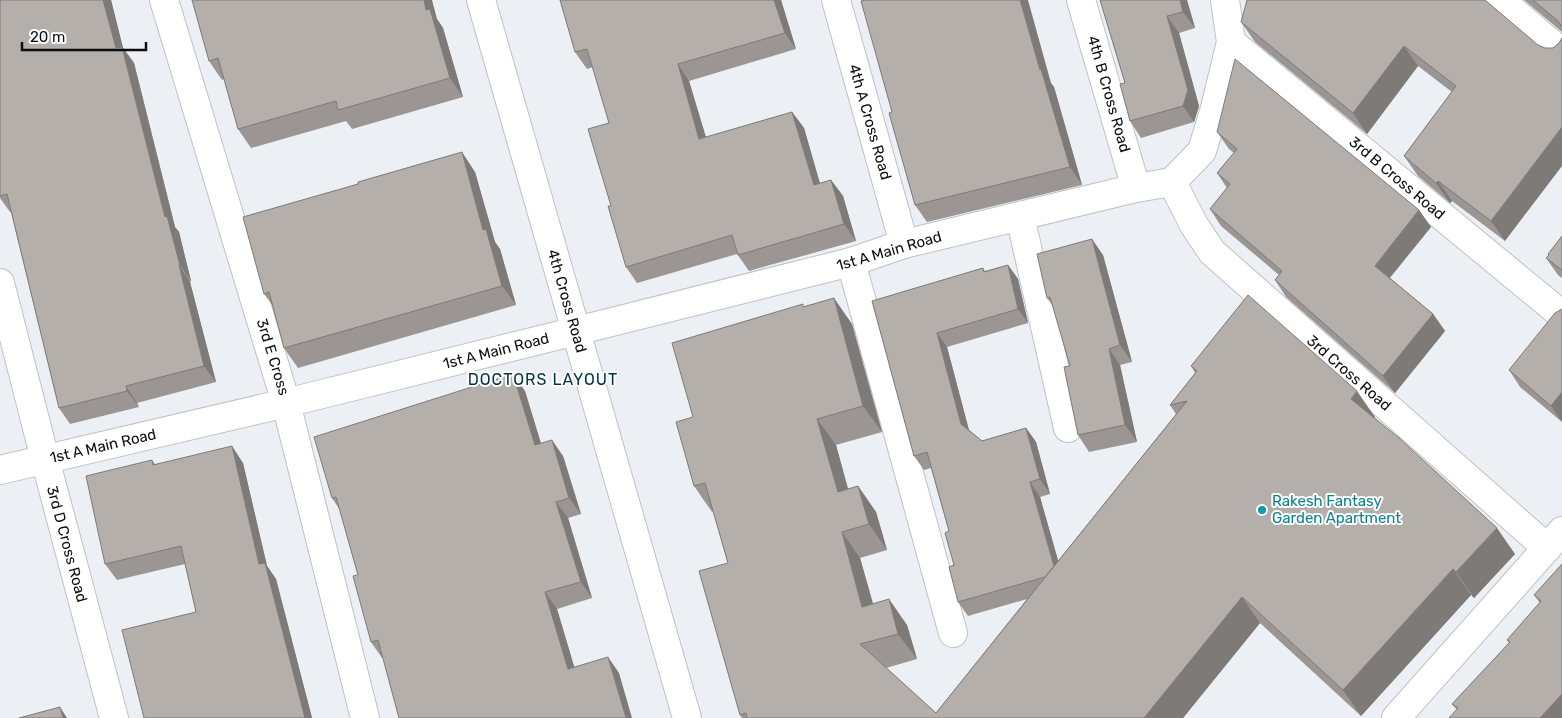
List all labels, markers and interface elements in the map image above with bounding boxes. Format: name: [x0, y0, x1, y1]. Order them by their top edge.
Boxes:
scale bar: [22, 20, 146, 52]
text: 20 m: [30, 28, 65, 46]
street label: 4th B Cross Road: [1084, 34, 1134, 154]
street label: 4th A Cross Road: [845, 62, 895, 182]
street label: 3rd B Cross Road: [1345, 133, 1449, 223]
street label: 1st A Main Road: [834, 227, 944, 275]
street label: 4th Cross Road: [544, 247, 590, 355]
street label: 3rd E Cross: [253, 316, 293, 398]
street label: 1st A Main Road: [441, 329, 551, 373]
street label: 3rd Cross Road: [1303, 331, 1395, 415]
district label: DOCTORS LAYOUT: [468, 370, 618, 389]
street label: 1st A Main Road: [48, 425, 158, 467]
street label: 3rd D Cross Road: [43, 484, 91, 604]
place label: Rakesh Fantasy Garden Apartment: [1272, 492, 1401, 527]
marker: Rakesh Fantasy Garden Apartment: [1256, 504, 1268, 516]

